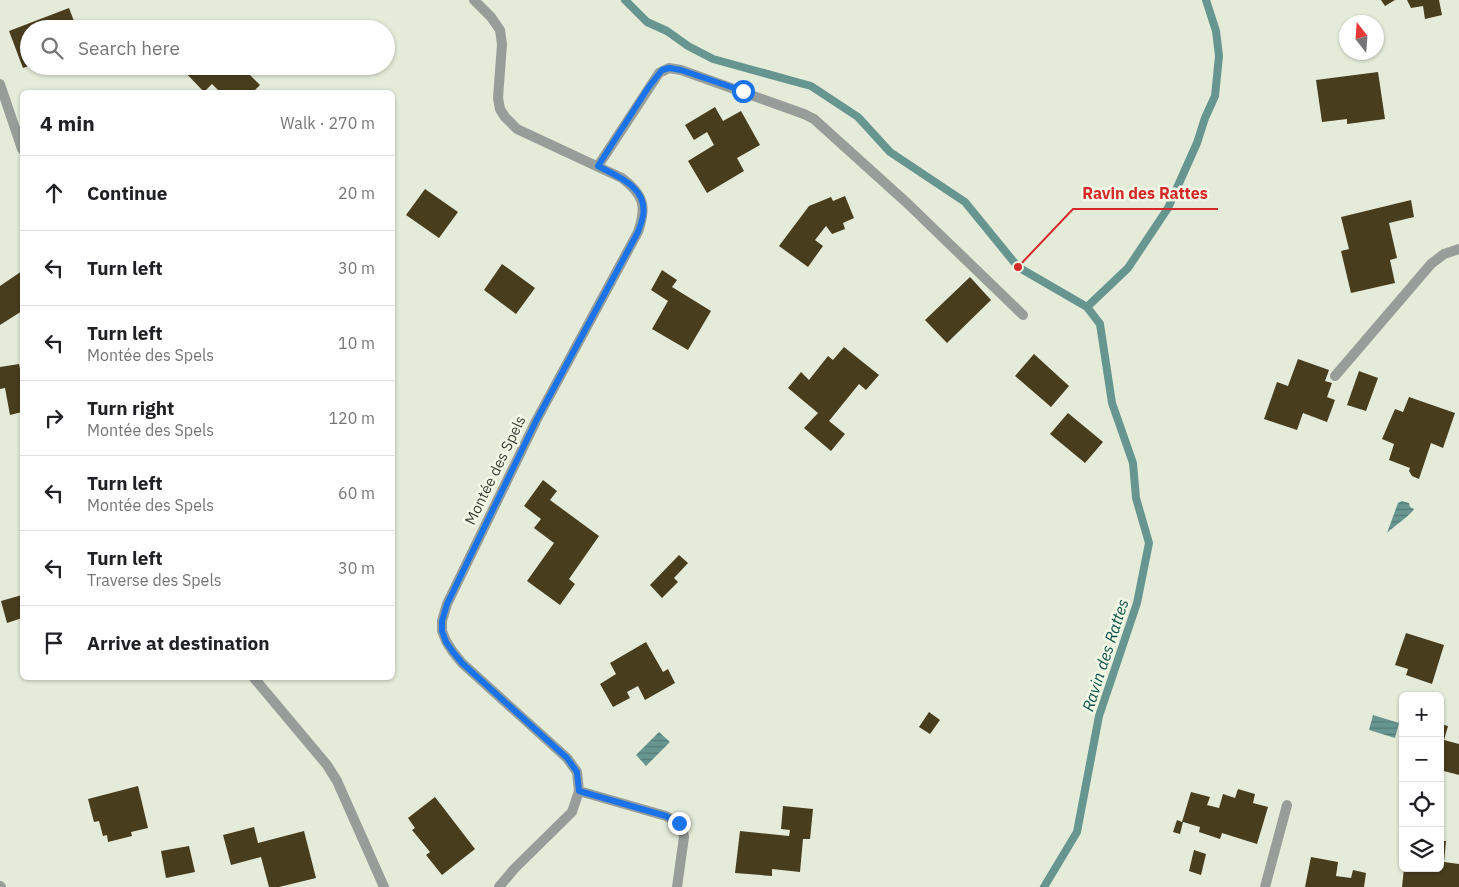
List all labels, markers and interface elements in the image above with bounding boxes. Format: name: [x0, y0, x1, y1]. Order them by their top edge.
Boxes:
north arrow: [1339, 15, 1384, 60]
search box: [20, 20, 395, 75]
icon: search: [38, 34, 66, 62]
text: Search here: [78, 36, 180, 60]
route start: [732, 80, 755, 103]
text: 4 min: [40, 109, 95, 137]
text: Walk · 270 m: [280, 113, 375, 133]
callout: Ravin des Rattes: [1073, 178, 1218, 209]
icon: ahead: [40, 179, 68, 207]
text: Continue: [87, 181, 167, 205]
text: 20 m: [338, 183, 375, 203]
text: Ravin des Rattes: [1082, 183, 1208, 203]
icon: left: [40, 254, 68, 282]
text: Turn left: [87, 256, 163, 280]
text: 30 m: [338, 258, 375, 278]
text: Turn left: [87, 321, 163, 345]
icon: left: [40, 329, 68, 357]
text: 10 m: [338, 333, 375, 353]
text: Montée des Spels: [87, 345, 214, 365]
text: Turn right: [87, 396, 174, 420]
icon: right: [40, 404, 68, 432]
text: 120 m: [328, 408, 375, 428]
street label: Montée des Spels: [460, 412, 530, 528]
text: Montée des Spels: [87, 420, 214, 440]
text: Turn left: [87, 471, 163, 495]
icon: left: [40, 479, 68, 507]
text: 60 m: [338, 483, 375, 503]
text: Montée des Spels: [87, 495, 214, 515]
text: Turn left: [87, 546, 163, 570]
icon: left: [40, 554, 68, 582]
text: 30 m: [338, 558, 375, 578]
text: Traverse des Spels: [87, 570, 222, 590]
water label: Ravin des Rattes: [1077, 596, 1133, 714]
icon: arrive: [40, 629, 68, 657]
text: Arrive at destination: [87, 631, 270, 655]
map controls: [1399, 692, 1444, 872]
button: +: [1399, 692, 1444, 737]
button: −: [1399, 737, 1444, 782]
button: locate: [1399, 782, 1444, 827]
route end: [668, 812, 691, 835]
button: layers: [1399, 827, 1444, 872]

